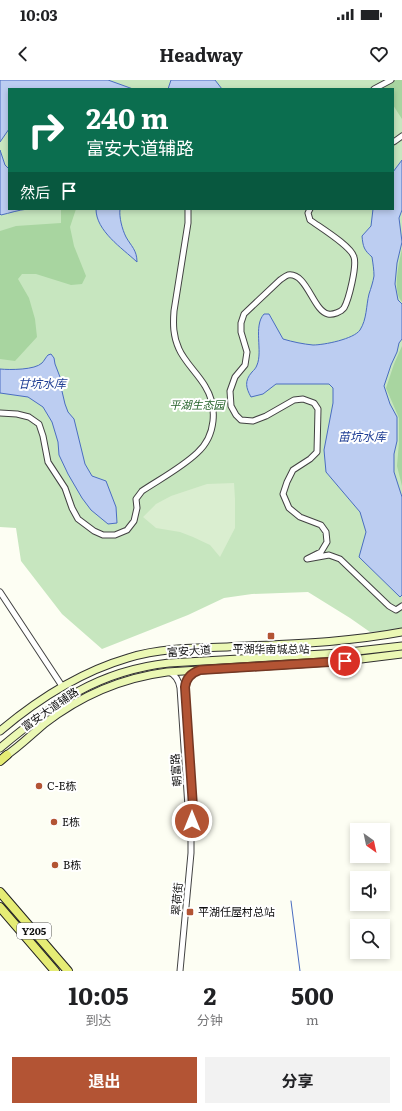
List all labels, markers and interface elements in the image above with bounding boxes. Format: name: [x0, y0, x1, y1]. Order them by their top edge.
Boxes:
text: 10:03: [20, 3, 58, 26]
text: Headway: [159, 41, 243, 68]
icon: back: [12, 43, 34, 65]
icon: heart: [368, 43, 390, 65]
text: 240 m: [86, 96, 169, 138]
icon: right: [20, 104, 72, 156]
text: 富安大道辅路: [86, 134, 194, 161]
text: 然后: [20, 180, 50, 203]
icon: arrive: [58, 180, 80, 202]
water label: 甘坑水库: [18, 374, 68, 392]
park label: 平湖生态园: [170, 396, 226, 412]
water label: 苗坑水库: [338, 427, 388, 445]
marker: 平湖华南城总站: [266, 631, 276, 641]
street label: 富安大道: [166, 640, 211, 660]
place label: 平湖华南城总站: [233, 640, 310, 656]
pin: [328, 644, 362, 678]
icon: arrive: [334, 650, 356, 672]
street label: 富安大道辅路: [18, 683, 81, 734]
street label: 朝富路: [166, 753, 184, 787]
place label: C-E栋: [47, 777, 77, 793]
marker: C-E栋: [34, 781, 44, 791]
position arrow: [171, 800, 213, 842]
place label: E栋: [62, 813, 80, 829]
marker: E栋: [49, 817, 59, 827]
north arrow: [350, 823, 390, 863]
map controls: [350, 823, 390, 959]
place label: B栋: [63, 856, 81, 872]
marker: B栋: [50, 860, 60, 870]
button: sound: [350, 871, 390, 911]
street label: 翠荷街: [167, 882, 185, 916]
place label: 平湖任屋村总站: [198, 903, 275, 919]
marker: 平湖任屋村总站: [185, 907, 195, 917]
button: search: [350, 919, 390, 959]
road number: Y205: [17, 923, 51, 939]
text: 10:05: [68, 977, 129, 1012]
text: 2: [203, 977, 216, 1012]
text: 500: [291, 977, 334, 1012]
text: 到达: [85, 1010, 111, 1029]
text: 分钟: [197, 1010, 223, 1029]
text: m: [306, 1010, 319, 1029]
button: 退出: [12, 1057, 197, 1103]
button: 分享: [205, 1057, 390, 1103]

